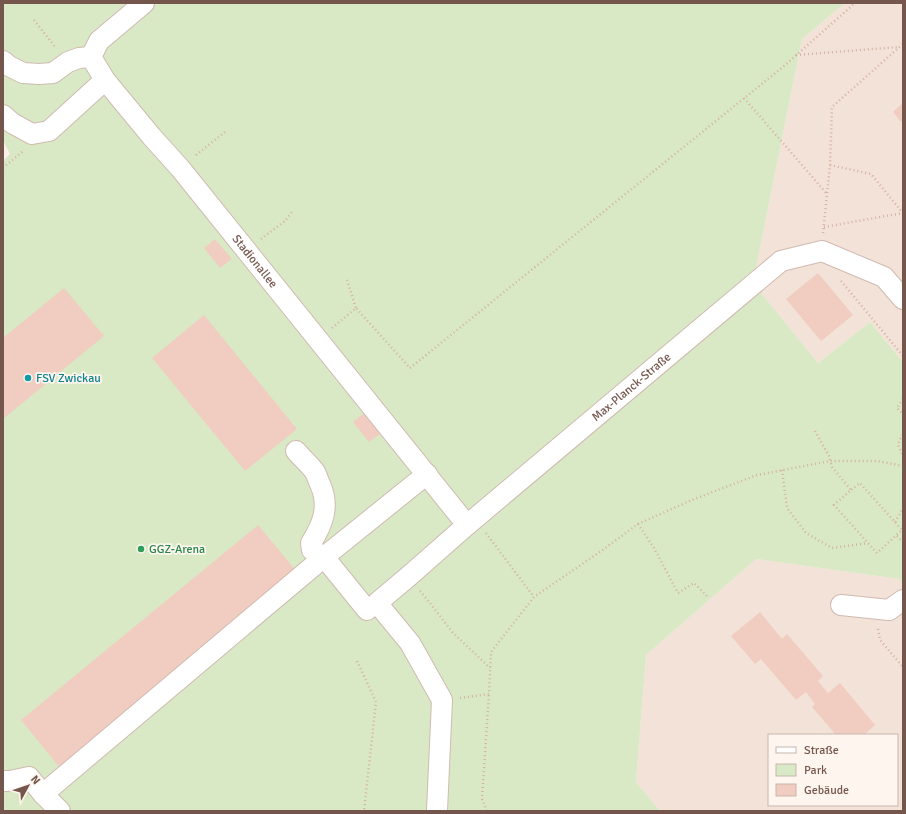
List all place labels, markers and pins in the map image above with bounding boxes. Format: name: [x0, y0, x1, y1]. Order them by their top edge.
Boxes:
place label: FSV Zwickau: [36, 371, 101, 386]
marker: FSV Zwickau: [23, 373, 33, 383]
place label: GGZ-Arena: [149, 542, 205, 557]
marker: GGZ-Arena: [136, 544, 146, 554]

